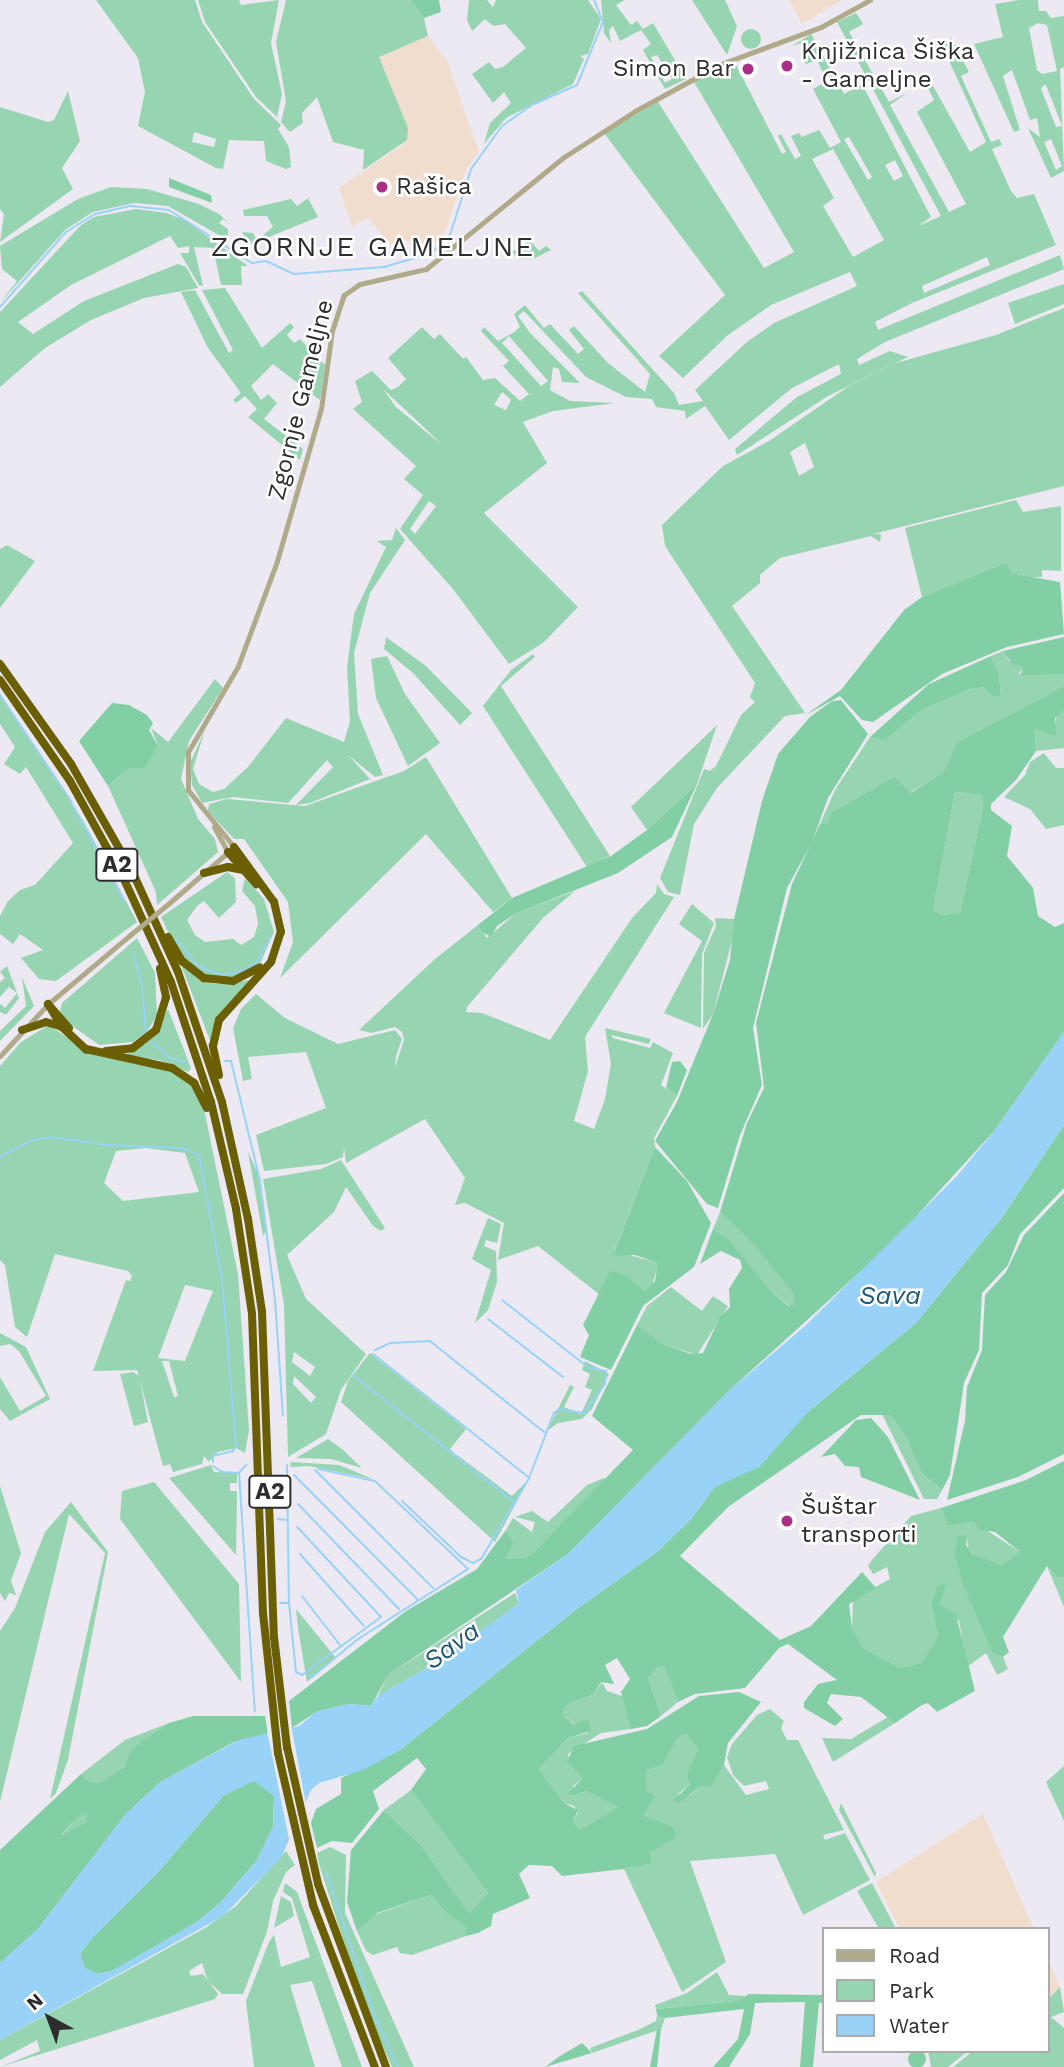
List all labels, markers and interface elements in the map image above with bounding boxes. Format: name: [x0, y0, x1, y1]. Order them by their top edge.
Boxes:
place label: Knjižnica Šiška - Gameljne: [801, 38, 975, 94]
place label: Simon Bar: [613, 55, 734, 83]
marker: Knjižnica Šiška - Gameljne: [779, 58, 795, 74]
marker: Simon Bar: [740, 61, 756, 77]
place label: Rašica: [396, 173, 472, 201]
marker: Rašica: [374, 179, 390, 195]
district label: ZGORNJE GAMELJNE: [213, 230, 533, 264]
street label: Zgornje Gameljne: [262, 297, 340, 503]
road number: A2: [94, 846, 140, 884]
water label: Sava: [859, 1280, 921, 1312]
road number: A2: [247, 1472, 293, 1512]
place label: Šuštar transporti: [801, 1493, 917, 1549]
marker: Šuštar transporti: [779, 1513, 795, 1529]
water label: Sava: [418, 1615, 486, 1677]
legend: [822, 1927, 1050, 2053]
text: Road: [889, 1943, 940, 1968]
text: Park: [889, 1978, 934, 2003]
north arrow: [14, 1983, 84, 2053]
text: N: [22, 1988, 48, 2015]
text: Water: [889, 2013, 949, 2038]

